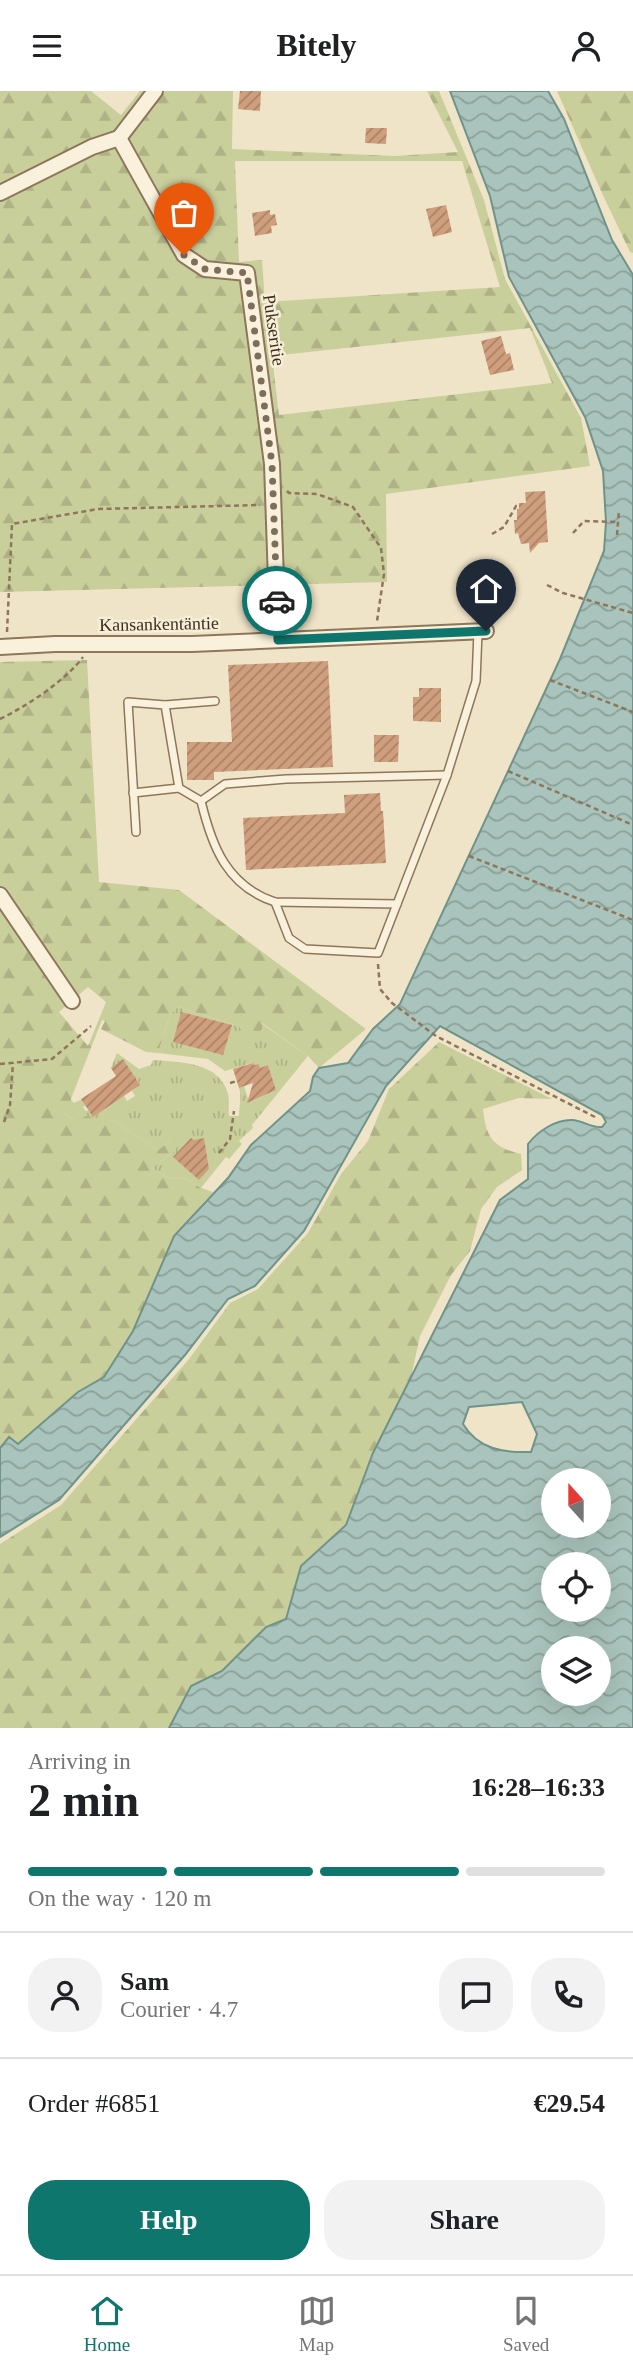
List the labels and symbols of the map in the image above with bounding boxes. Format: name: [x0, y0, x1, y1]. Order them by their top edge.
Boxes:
pin: [154, 183, 214, 255]
street label: Pukseritie: [259, 293, 289, 367]
pin: [456, 559, 516, 631]
courier: [242, 566, 312, 636]
street label: Kansankentäntie: [99, 613, 219, 635]
north arrow: [541, 1468, 611, 1538]

